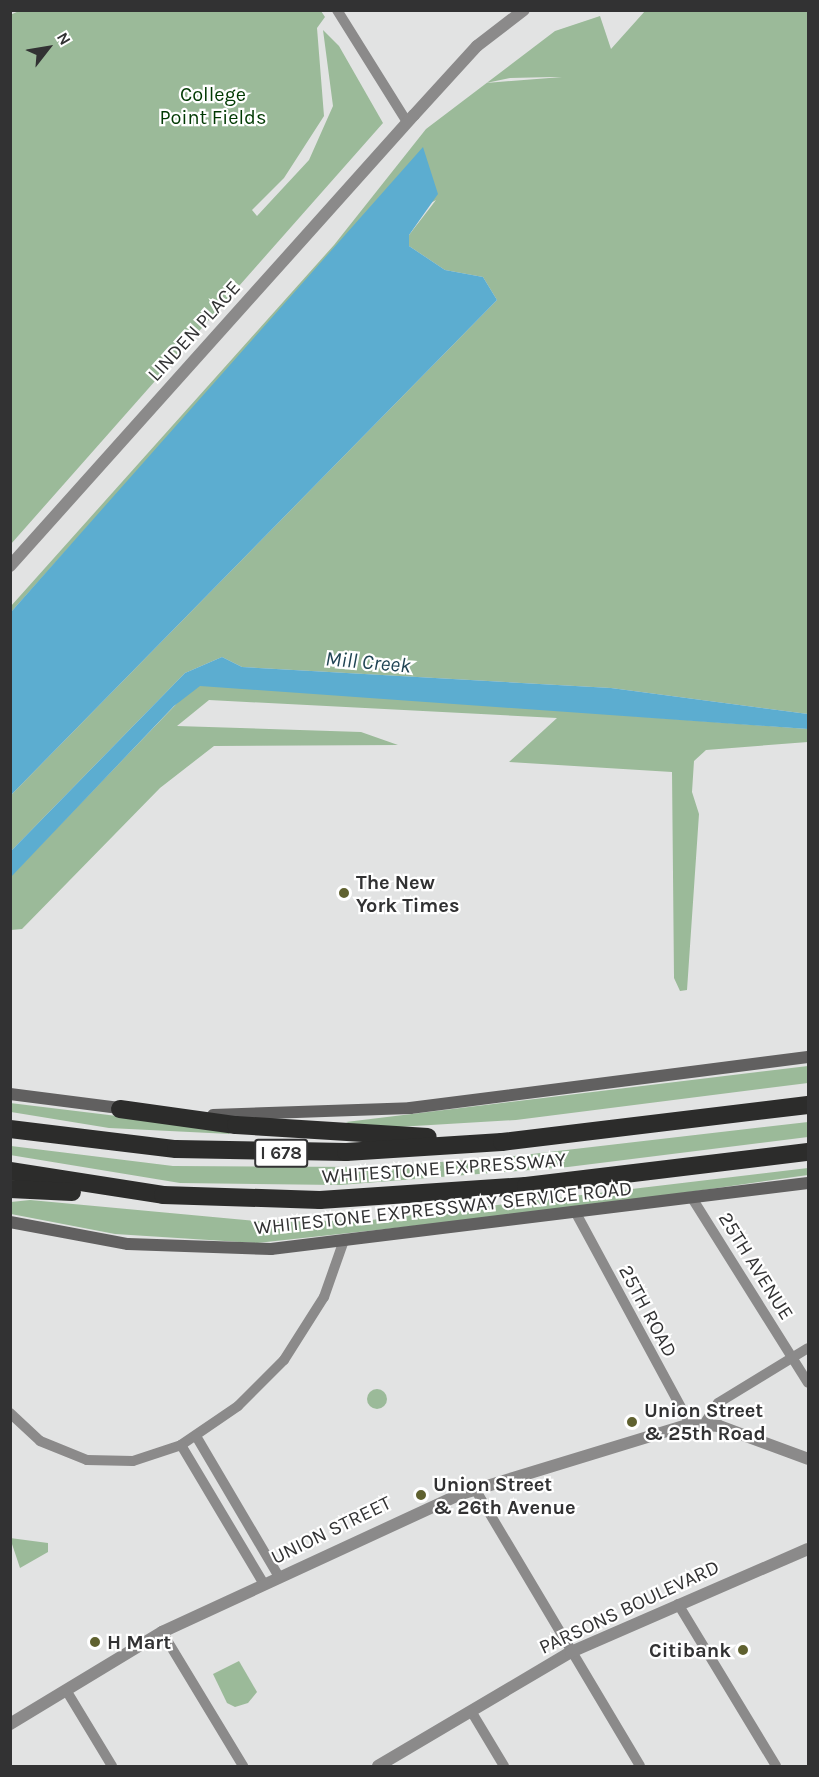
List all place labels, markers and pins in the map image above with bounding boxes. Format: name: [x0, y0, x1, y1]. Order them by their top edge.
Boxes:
place label: The New York Times: [356, 870, 459, 917]
marker: The New York Times: [337, 886, 351, 900]
place label: Union Street & 25th Road: [644, 1398, 766, 1445]
marker: Union Street & 25th Road: [625, 1415, 639, 1429]
place label: Union Street & 26th Avenue: [433, 1472, 576, 1519]
marker: Union Street & 26th Avenue: [414, 1488, 428, 1502]
place label: H Mart: [107, 1630, 171, 1654]
marker: H Mart: [88, 1635, 102, 1649]
place label: Citibank: [649, 1638, 731, 1662]
marker: Citibank: [736, 1643, 750, 1657]

